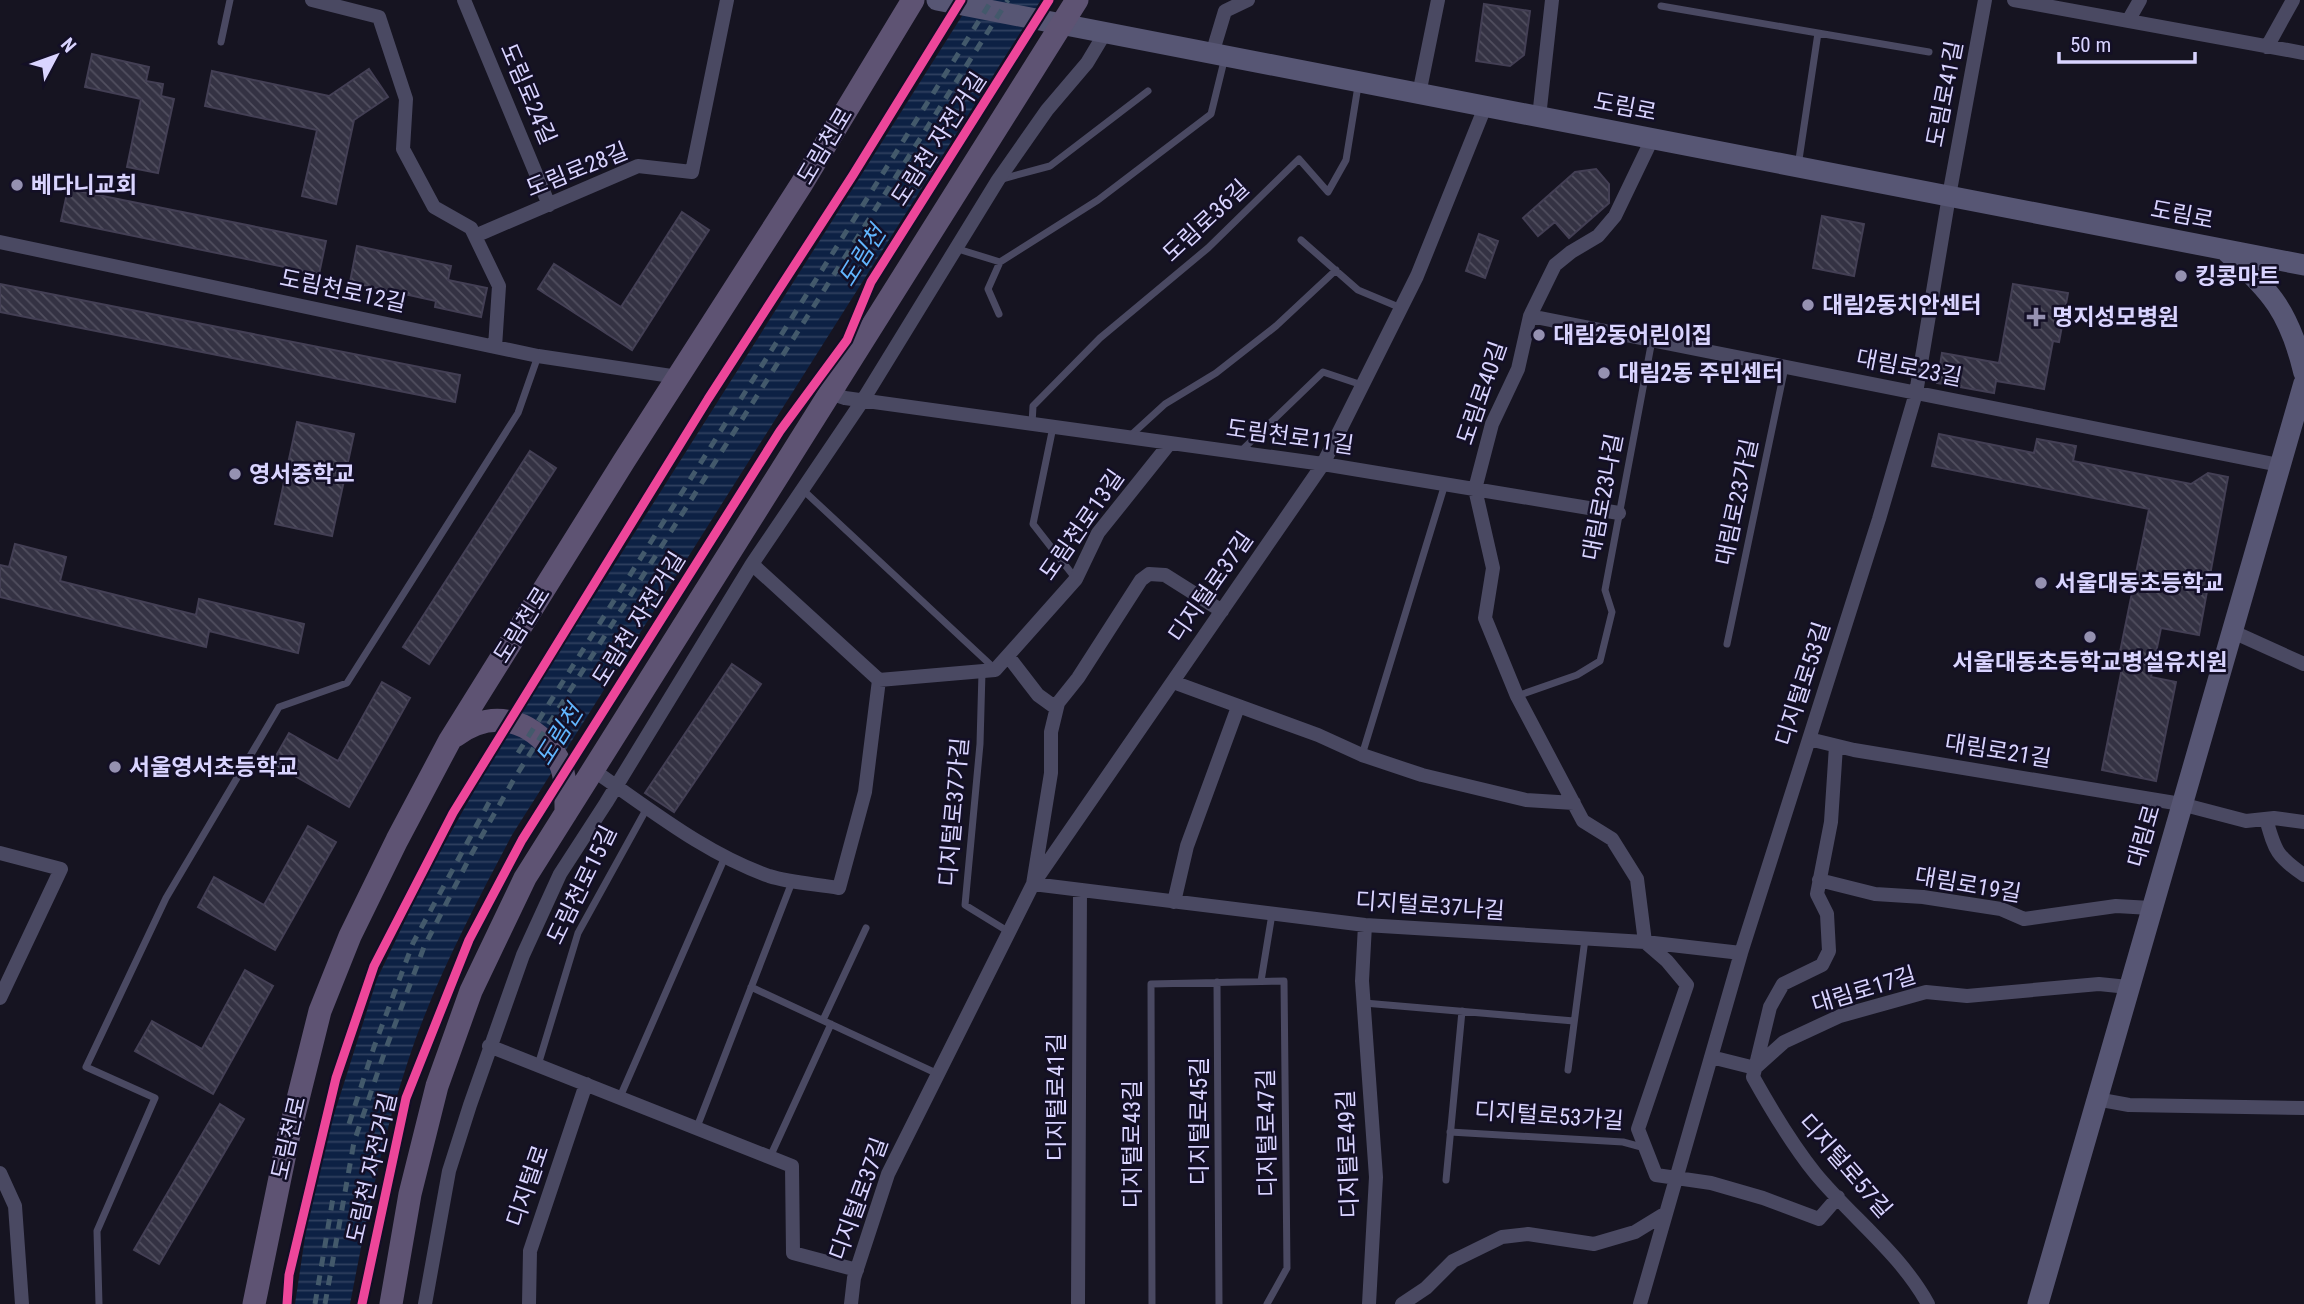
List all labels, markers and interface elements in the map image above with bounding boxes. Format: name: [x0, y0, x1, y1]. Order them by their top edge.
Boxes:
north arrow: [21, 21, 91, 91]
scale bar: [2059, 21, 2196, 65]
text: N: [56, 33, 81, 57]
text: 50 m: [2070, 33, 2111, 57]
street label: 도림로24길: [495, 39, 561, 149]
street label: 도림로41길: [1922, 39, 1968, 149]
street label: 도림천 자전거길: [886, 67, 992, 211]
street label: 도림로: [1591, 88, 1659, 126]
street label: 도림천로: [792, 103, 858, 189]
street label: 도림로28길: [522, 137, 632, 203]
place label: 베다니교회: [31, 172, 137, 199]
street label: 도림로36길: [1158, 175, 1254, 267]
marker: 베다니교회: [9, 177, 25, 193]
street label: 도림로: [2148, 196, 2216, 234]
water label: 도림천: [833, 218, 893, 292]
place label: 킹콩마트: [2195, 263, 2280, 290]
street label: 도림천로12길: [277, 264, 409, 318]
marker: 킹콩마트: [2173, 268, 2189, 284]
place label: 대림2동치안센터: [1822, 292, 1982, 319]
marker: 대림2동치안센터: [1800, 297, 1816, 313]
place label: 명지성모병원: [2052, 304, 2179, 331]
marker: 명지성모병원: [2026, 307, 2046, 327]
place label: 대림2동어린이집: [1553, 322, 1713, 349]
marker: 대림2동어린이집: [1531, 327, 1547, 343]
street label: 도림로40길: [1452, 338, 1512, 448]
street label: 대림로23길: [1854, 345, 1964, 391]
place label: 대림2동 주민센터: [1618, 360, 1783, 387]
marker: 대림2동 주민센터: [1596, 365, 1612, 381]
street label: 도림천로11길: [1224, 415, 1356, 459]
street label: 대림로23나길: [1577, 431, 1629, 563]
street label: 대림로23가길: [1710, 436, 1764, 568]
place label: 영서중학교: [249, 461, 355, 488]
street label: 도림천로13길: [1034, 465, 1130, 585]
marker: 영서중학교: [227, 466, 243, 482]
street label: 디지털로37길: [1163, 527, 1259, 647]
street label: 도림천 자전거길: [587, 547, 691, 691]
place label: 서울대동초등학교: [2055, 570, 2224, 597]
marker: 서울대동초등학교: [2033, 575, 2049, 591]
street label: 도림천로: [488, 582, 556, 668]
street label: 디지털로53길: [1770, 619, 1836, 749]
marker: 서울대동초등학교병설유치원: [2082, 629, 2098, 645]
place label: 서울대동초등학교병설유치원: [1952, 649, 2228, 676]
water label: 도림천: [530, 697, 590, 771]
street label: 대림로21길: [1943, 729, 2053, 773]
street label: 디지털로37가길: [934, 736, 974, 888]
place label: 서울영서초등학교: [129, 754, 298, 781]
marker: 서울영서초등학교: [107, 759, 123, 775]
street label: 대림로: [2122, 802, 2166, 870]
street label: 도림천로15길: [542, 821, 622, 949]
street label: 대림로19길: [1913, 862, 2023, 908]
street label: 디지털로37나길: [1354, 887, 1506, 925]
street label: 대림로17길: [1809, 961, 1919, 1019]
street label: 디지털로41길: [1043, 1033, 1070, 1161]
street label: 디지털로45길: [1186, 1057, 1213, 1185]
street label: 디지털로47길: [1252, 1069, 1282, 1197]
street label: 디지털로43길: [1119, 1080, 1146, 1208]
street label: 디지털로49길: [1332, 1089, 1364, 1219]
street label: 도림천 자전거길: [342, 1090, 402, 1246]
street label: 도림천로: [266, 1094, 312, 1182]
street label: 디지털로53가길: [1473, 1097, 1625, 1135]
street label: 디지털로57길: [1793, 1109, 1897, 1223]
street label: 디지털로37길: [824, 1134, 894, 1264]
street label: 디지털로: [501, 1142, 555, 1230]

